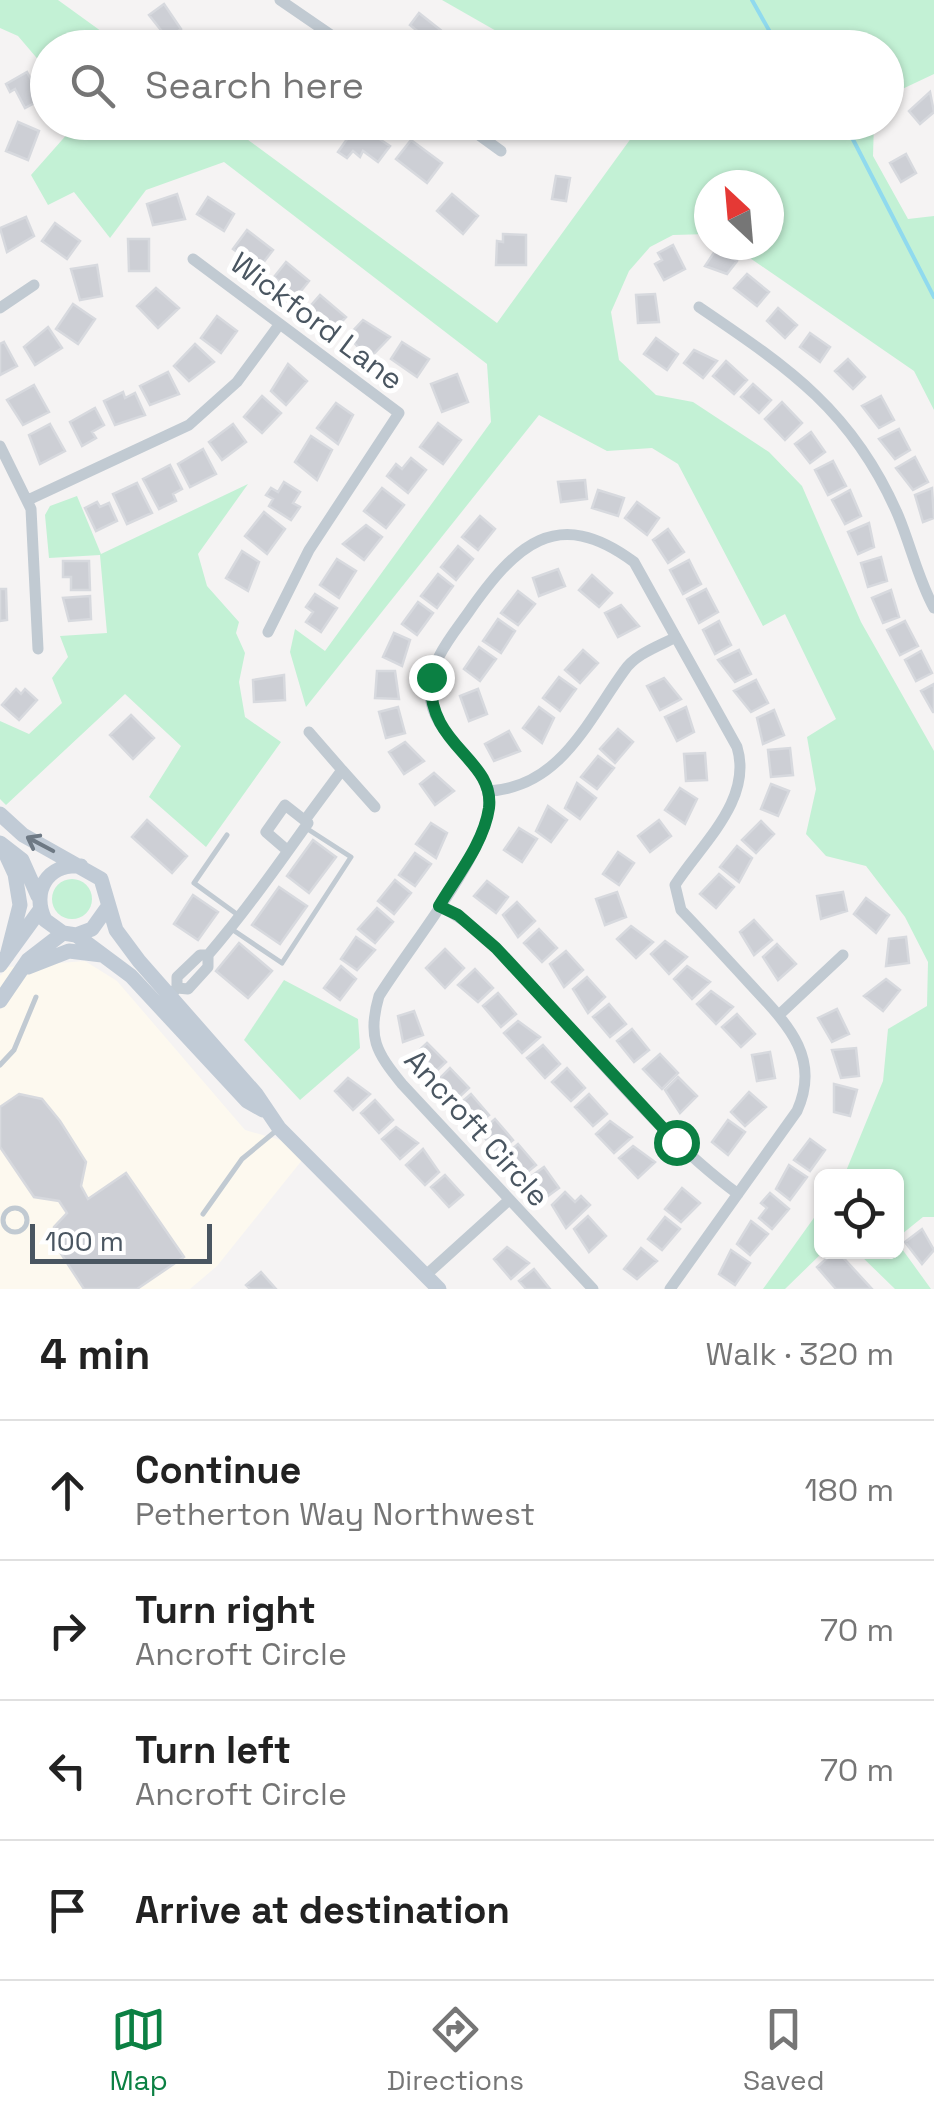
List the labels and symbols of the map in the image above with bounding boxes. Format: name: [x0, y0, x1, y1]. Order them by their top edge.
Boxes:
north arrow: [694, 170, 784, 260]
street label: Wickford Lane: [223, 243, 411, 399]
route end: [409, 655, 455, 701]
one-way arrow: [26, 834, 55, 853]
street label: Ancroft Circle: [396, 1041, 558, 1215]
route start: [654, 1120, 700, 1166]
scale bar: [30, 1219, 212, 1264]

